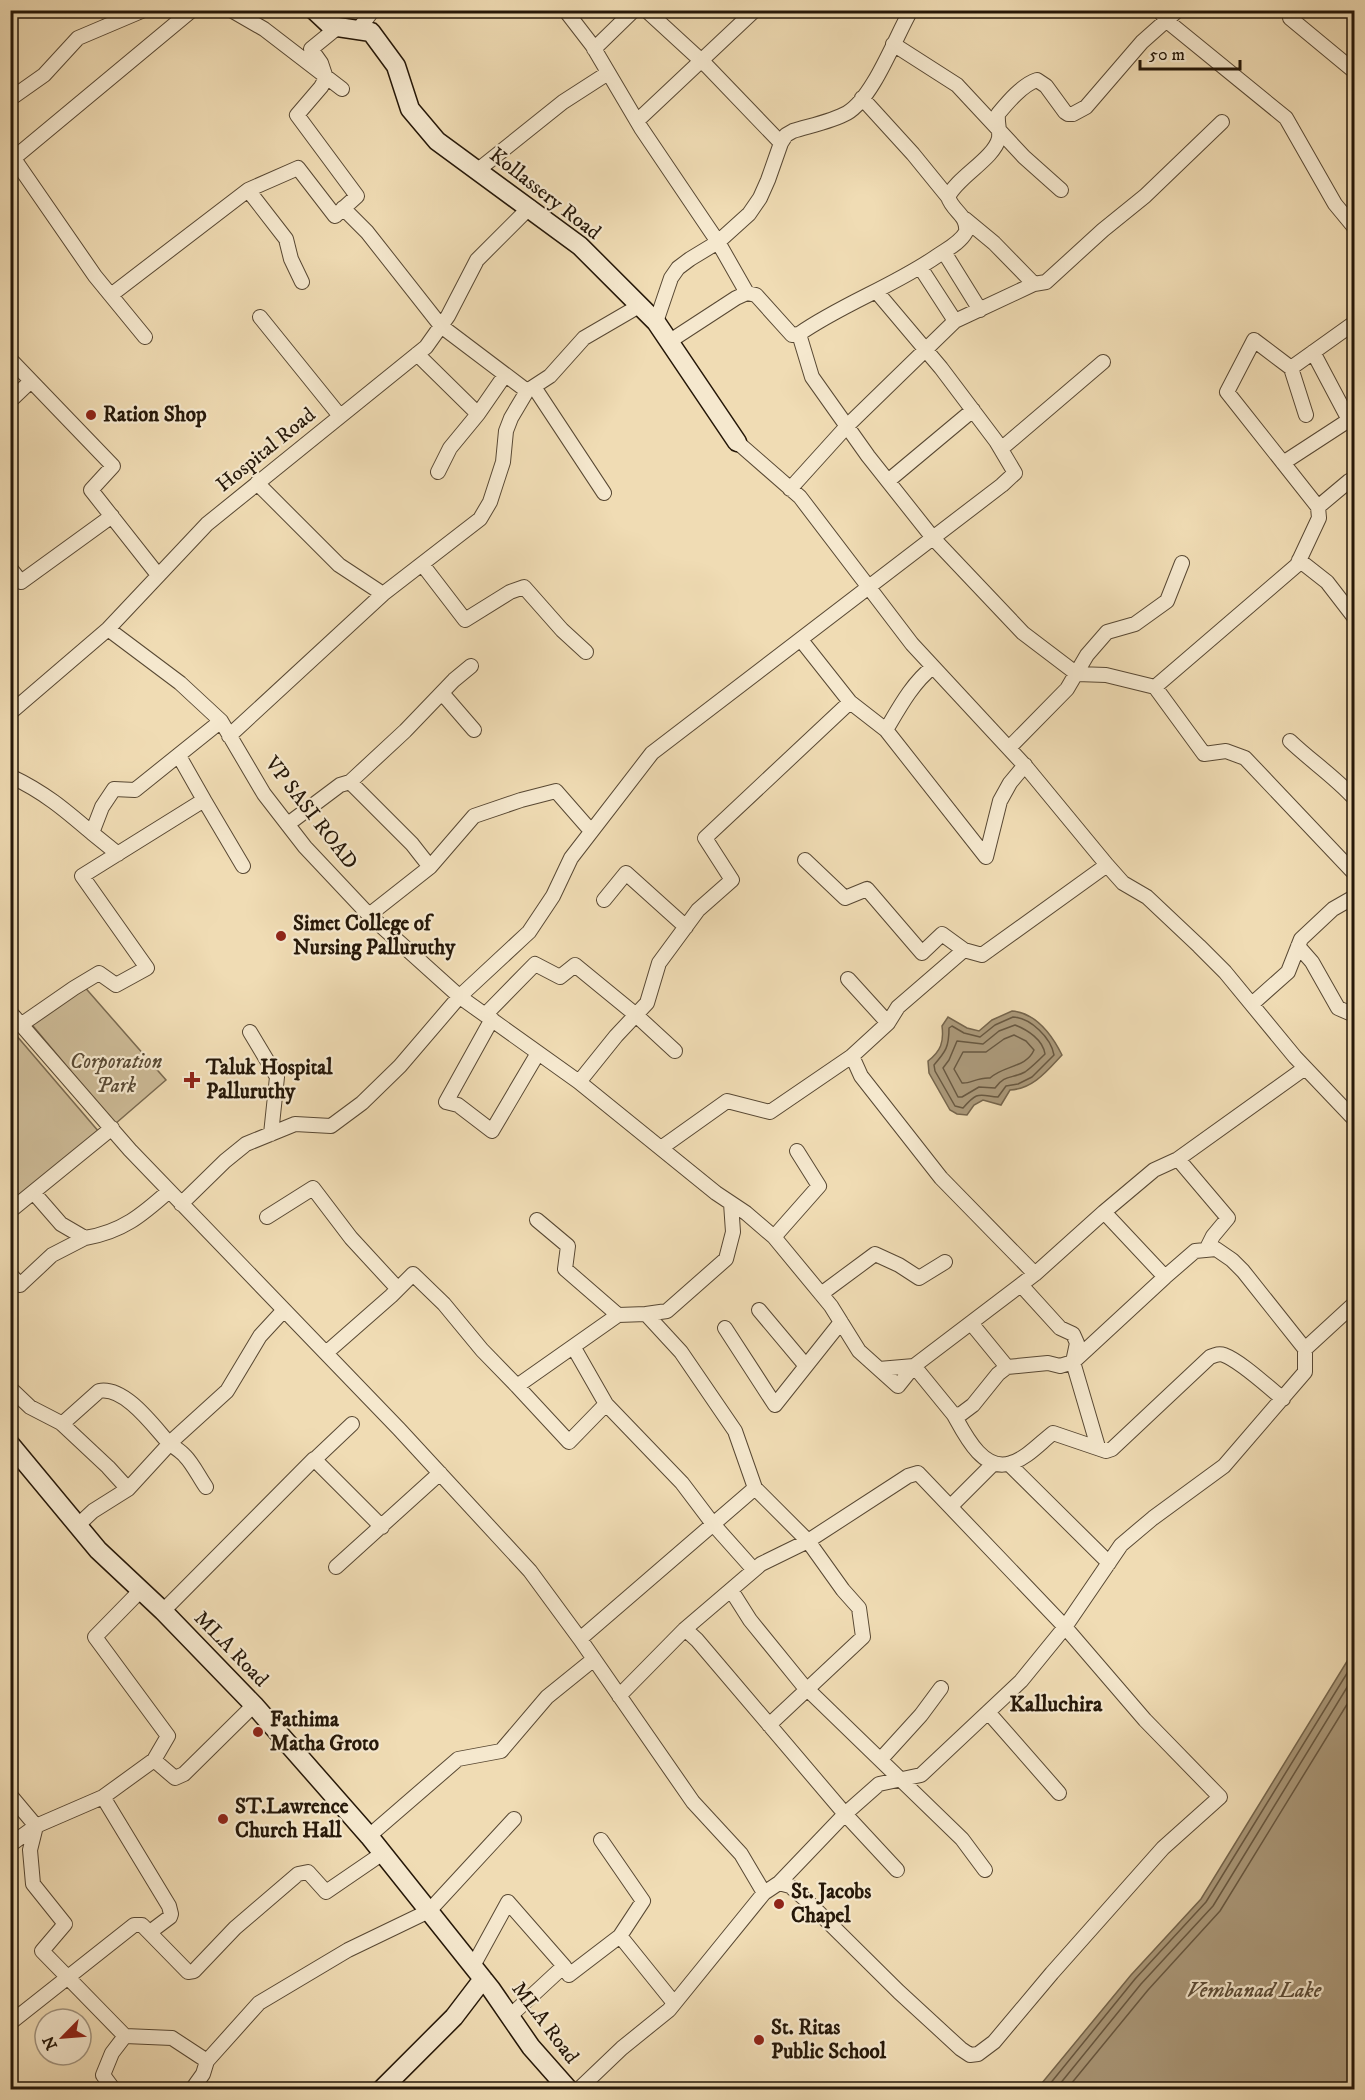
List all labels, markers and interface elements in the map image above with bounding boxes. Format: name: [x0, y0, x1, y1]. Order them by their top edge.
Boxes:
scale bar: [1140, 33, 1240, 71]
text: 50 m: [1149, 44, 1185, 66]
street label: Kollassery Road: [484, 142, 606, 246]
place label: Ration Shop: [103, 402, 207, 428]
street label: Hospital Road: [211, 402, 321, 498]
marker: Ration Shop: [84, 408, 98, 422]
street label: VP SASI ROAD: [258, 751, 363, 875]
place label: Simet College of Nursing Palluruthy: [293, 911, 456, 961]
marker: Simet College of Nursing Palluruthy: [274, 929, 288, 943]
park label: Corporation Park: [70, 1049, 162, 1099]
place label: Taluk Hospital Palluruthy: [205, 1055, 333, 1105]
marker: Taluk Hospital Palluruthy: [183, 1071, 201, 1089]
street label: MLA Road: [188, 1605, 274, 1693]
district label: Kalluchira: [1010, 1691, 1103, 1718]
place label: Fathima Matha Groto: [270, 1707, 379, 1757]
marker: Fathima Matha Groto: [251, 1725, 265, 1739]
place label: ST.Lawrence Church Hall: [235, 1794, 349, 1844]
marker: ST.Lawrence Church Hall: [216, 1812, 230, 1826]
place label: St. Jacobs Chapel: [791, 1879, 871, 1929]
marker: St. Jacobs Chapel: [772, 1897, 786, 1911]
street label: MLA Road: [506, 1977, 585, 2070]
water label: Vembanad Lake: [1187, 1977, 1322, 2004]
north arrow: [33, 2007, 93, 2067]
place label: St. Ritas Public School: [771, 2015, 887, 2065]
text: N: [38, 2033, 62, 2053]
marker: St. Ritas Public School: [752, 2033, 766, 2047]

